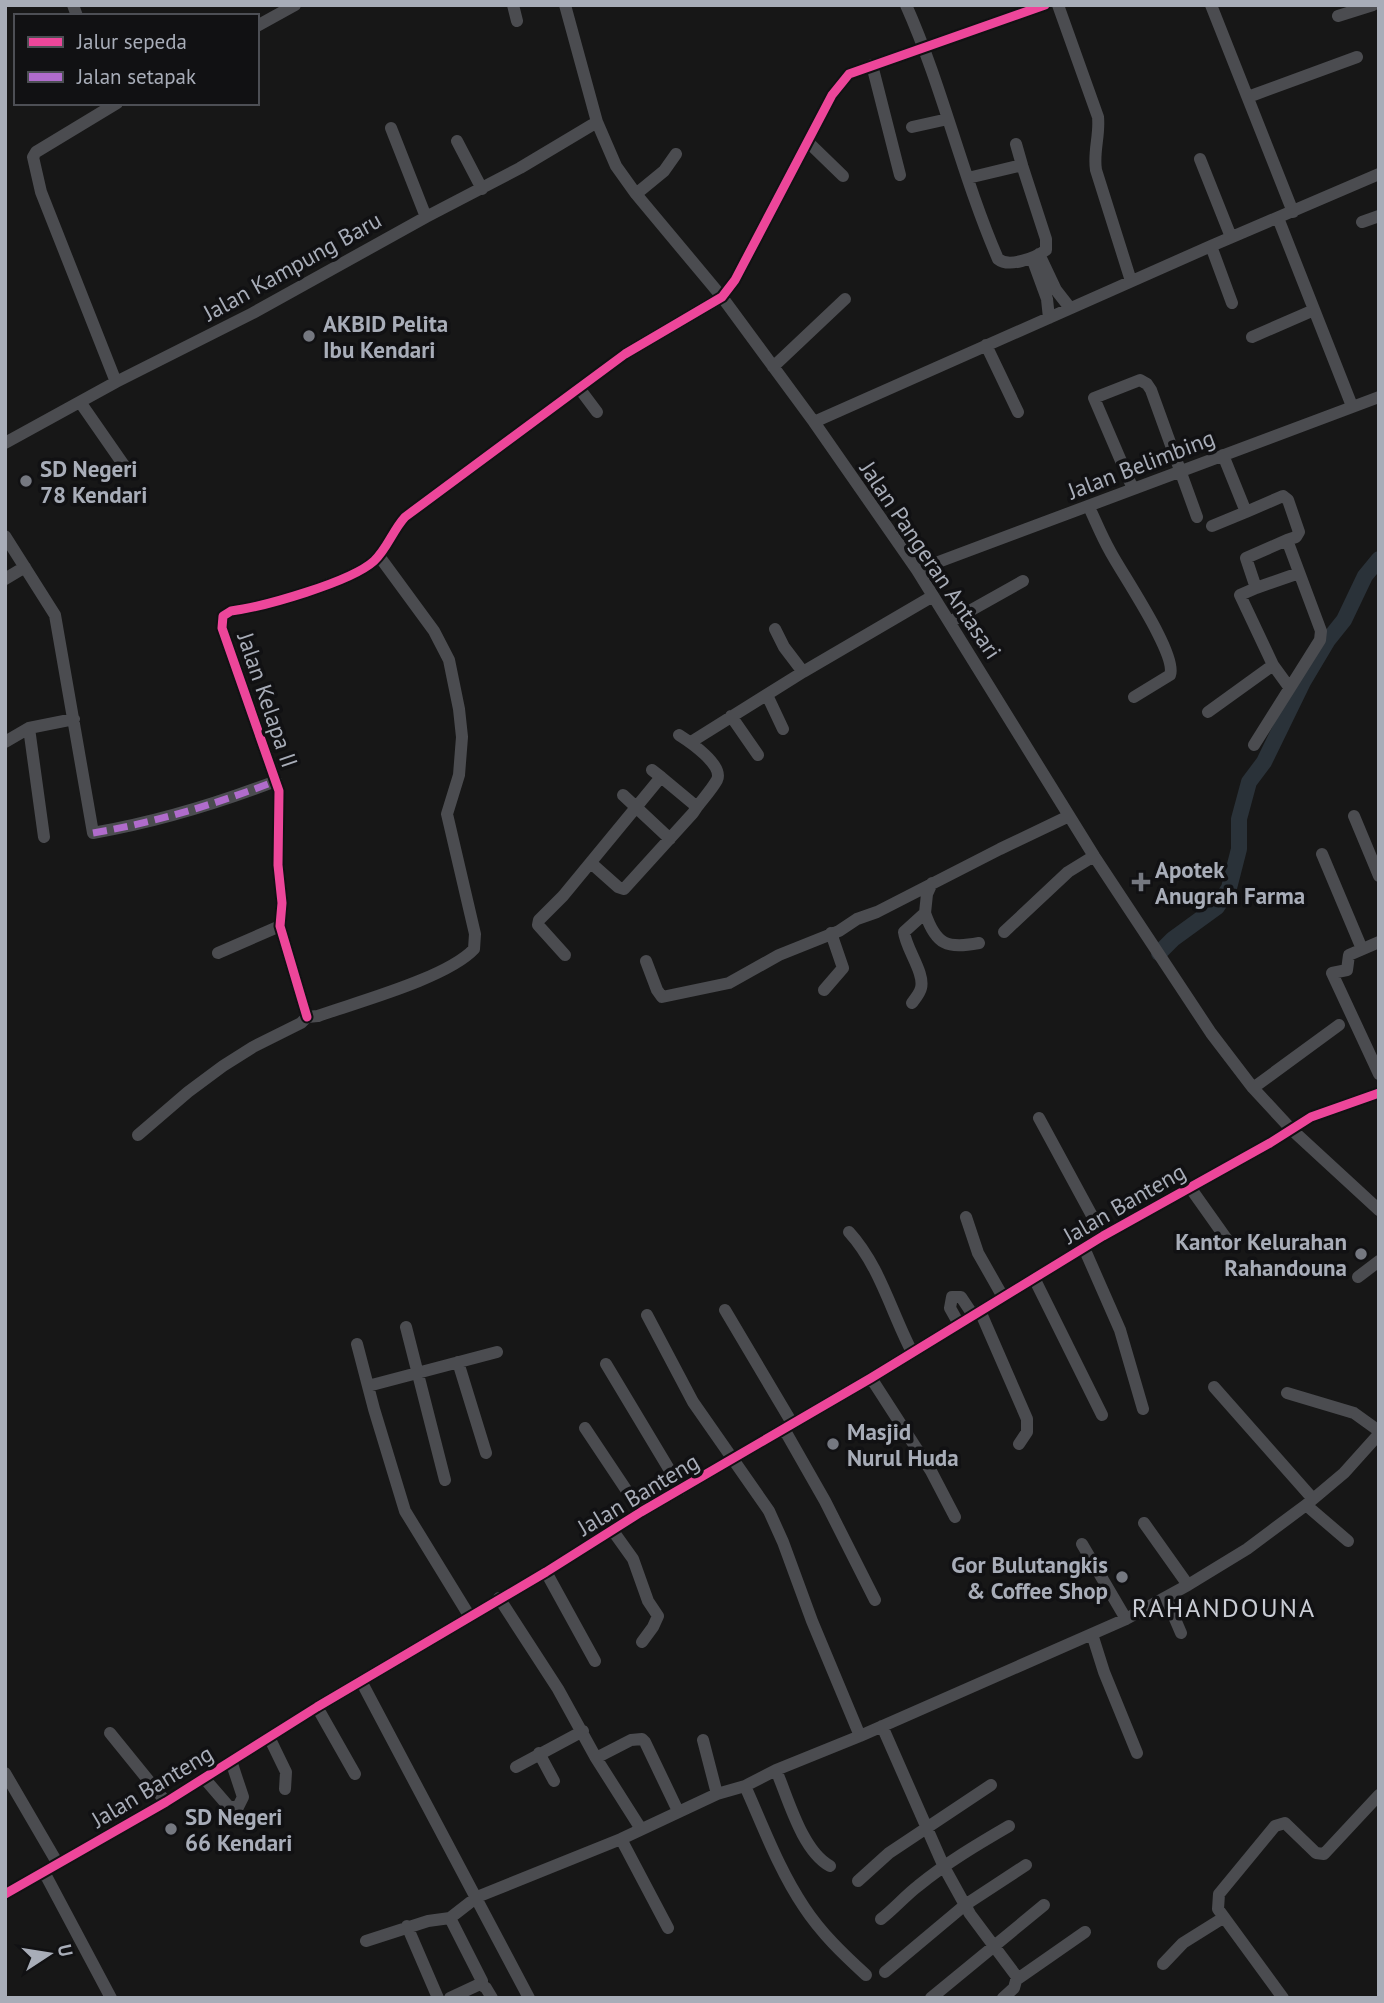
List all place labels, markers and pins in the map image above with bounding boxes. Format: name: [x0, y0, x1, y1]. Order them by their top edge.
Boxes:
place label: AKBID Pelita Ibu Kendari: [323, 309, 448, 364]
marker: AKBID Pelita Ibu Kendari: [301, 328, 317, 344]
place label: SD Negeri 78 Kendari: [40, 454, 147, 509]
marker: SD Negeri 78 Kendari: [18, 473, 34, 489]
place label: Apotek Anugrah Farma: [1155, 855, 1305, 910]
marker: Apotek Anugrah Farma: [1133, 874, 1149, 890]
place label: Kantor Kelurahan Rahandouna: [1175, 1227, 1347, 1282]
marker: Kantor Kelurahan Rahandouna: [1353, 1246, 1369, 1262]
place label: Masjid Nurul Huda: [847, 1417, 959, 1472]
marker: Masjid Nurul Huda: [825, 1436, 841, 1452]
place label: Gor Bulutangkis & Coffee Shop: [951, 1550, 1108, 1605]
marker: Gor Bulutangkis & Coffee Shop: [1114, 1569, 1130, 1585]
place label: SD Negeri 66 Kendari: [185, 1802, 292, 1857]
marker: SD Negeri 66 Kendari: [163, 1821, 179, 1837]

